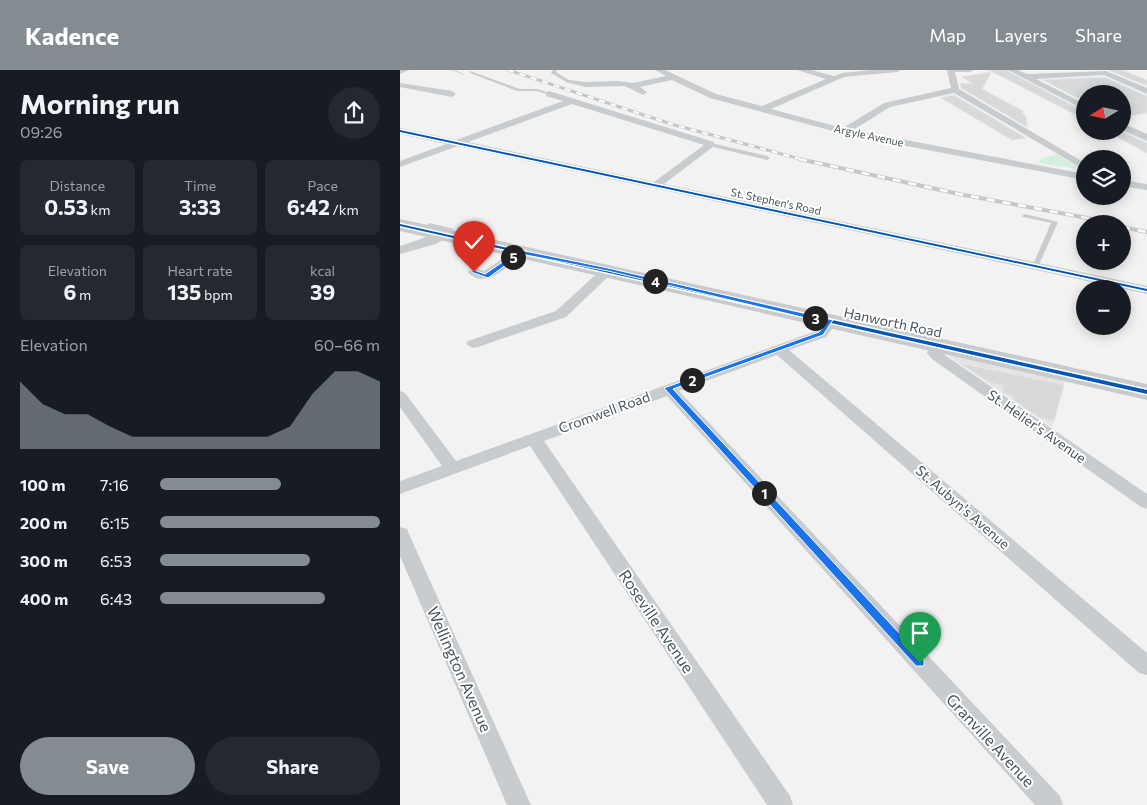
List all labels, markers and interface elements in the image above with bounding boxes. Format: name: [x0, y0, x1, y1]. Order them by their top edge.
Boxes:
text: Kadence: [25, 21, 119, 50]
text: Map: [929, 24, 966, 46]
text: Layers: [994, 24, 1047, 46]
text: Share: [1075, 24, 1122, 46]
north arrow: [1076, 85, 1131, 140]
map controls: [1076, 85, 1131, 335]
text: Morning run: [20, 86, 180, 120]
button: share: [328, 87, 380, 139]
street label: Argyle Avenue: [833, 121, 905, 149]
text: 09:26: [20, 122, 62, 141]
button: layers: [1076, 150, 1131, 205]
text: Distance: [50, 177, 105, 194]
text: Time: [184, 177, 216, 194]
text: Pace: [307, 177, 338, 194]
street label: St. Stephen's Road: [730, 185, 822, 217]
text: 0.53: [44, 194, 88, 219]
text: 3:33: [179, 194, 221, 219]
text: 6:42: [287, 194, 330, 219]
text: km: [88, 201, 110, 218]
text: /km: [330, 201, 359, 218]
button: +: [1076, 215, 1131, 270]
pin: [453, 221, 495, 272]
icon: check: [460, 228, 488, 256]
pin: 5: [500, 244, 526, 270]
text: 5: [509, 249, 518, 266]
text: Elevation: [48, 262, 107, 279]
text: Heart rate: [167, 262, 233, 279]
text: kcal: [310, 262, 335, 279]
pin: 4: [642, 268, 668, 294]
text: 4: [651, 273, 660, 290]
text: 6: [63, 279, 76, 304]
text: 135: [167, 279, 201, 304]
text: 39: [310, 279, 335, 304]
button: −: [1076, 280, 1131, 335]
text: m: [76, 286, 91, 303]
text: bpm: [201, 286, 233, 303]
street label: Hanworth Road: [842, 303, 944, 341]
pin: 3: [802, 306, 828, 330]
text: 3: [811, 310, 820, 327]
text: Elevation: [20, 335, 88, 354]
text: 60–66 m: [314, 335, 380, 354]
pin: 2: [680, 368, 704, 392]
text: 2: [689, 372, 696, 389]
street label: St. Helier's Avenue: [984, 386, 1090, 466]
street label: Cromwell Road: [556, 388, 652, 436]
street label: St. Aubyn's Avenue: [912, 462, 1014, 552]
text: 100 m: [20, 475, 66, 494]
text: 7:16: [100, 475, 129, 494]
pin: 1: [752, 480, 776, 506]
text: 1: [761, 485, 768, 502]
text: 200 m: [20, 513, 67, 532]
text: 6:15: [100, 513, 130, 532]
text: 300 m: [20, 551, 68, 570]
text: 6:53: [100, 551, 132, 570]
street label: Roseville Avenue: [615, 566, 699, 676]
text: 400 m: [20, 589, 68, 608]
text: 6:43: [100, 589, 132, 608]
street label: Wellington Avenue: [424, 603, 496, 735]
pin: [899, 612, 941, 663]
icon: arrive: [906, 619, 934, 647]
street label: Granville Avenue: [943, 689, 1039, 791]
button: Save: [20, 737, 195, 795]
button: Share: [205, 737, 380, 795]

